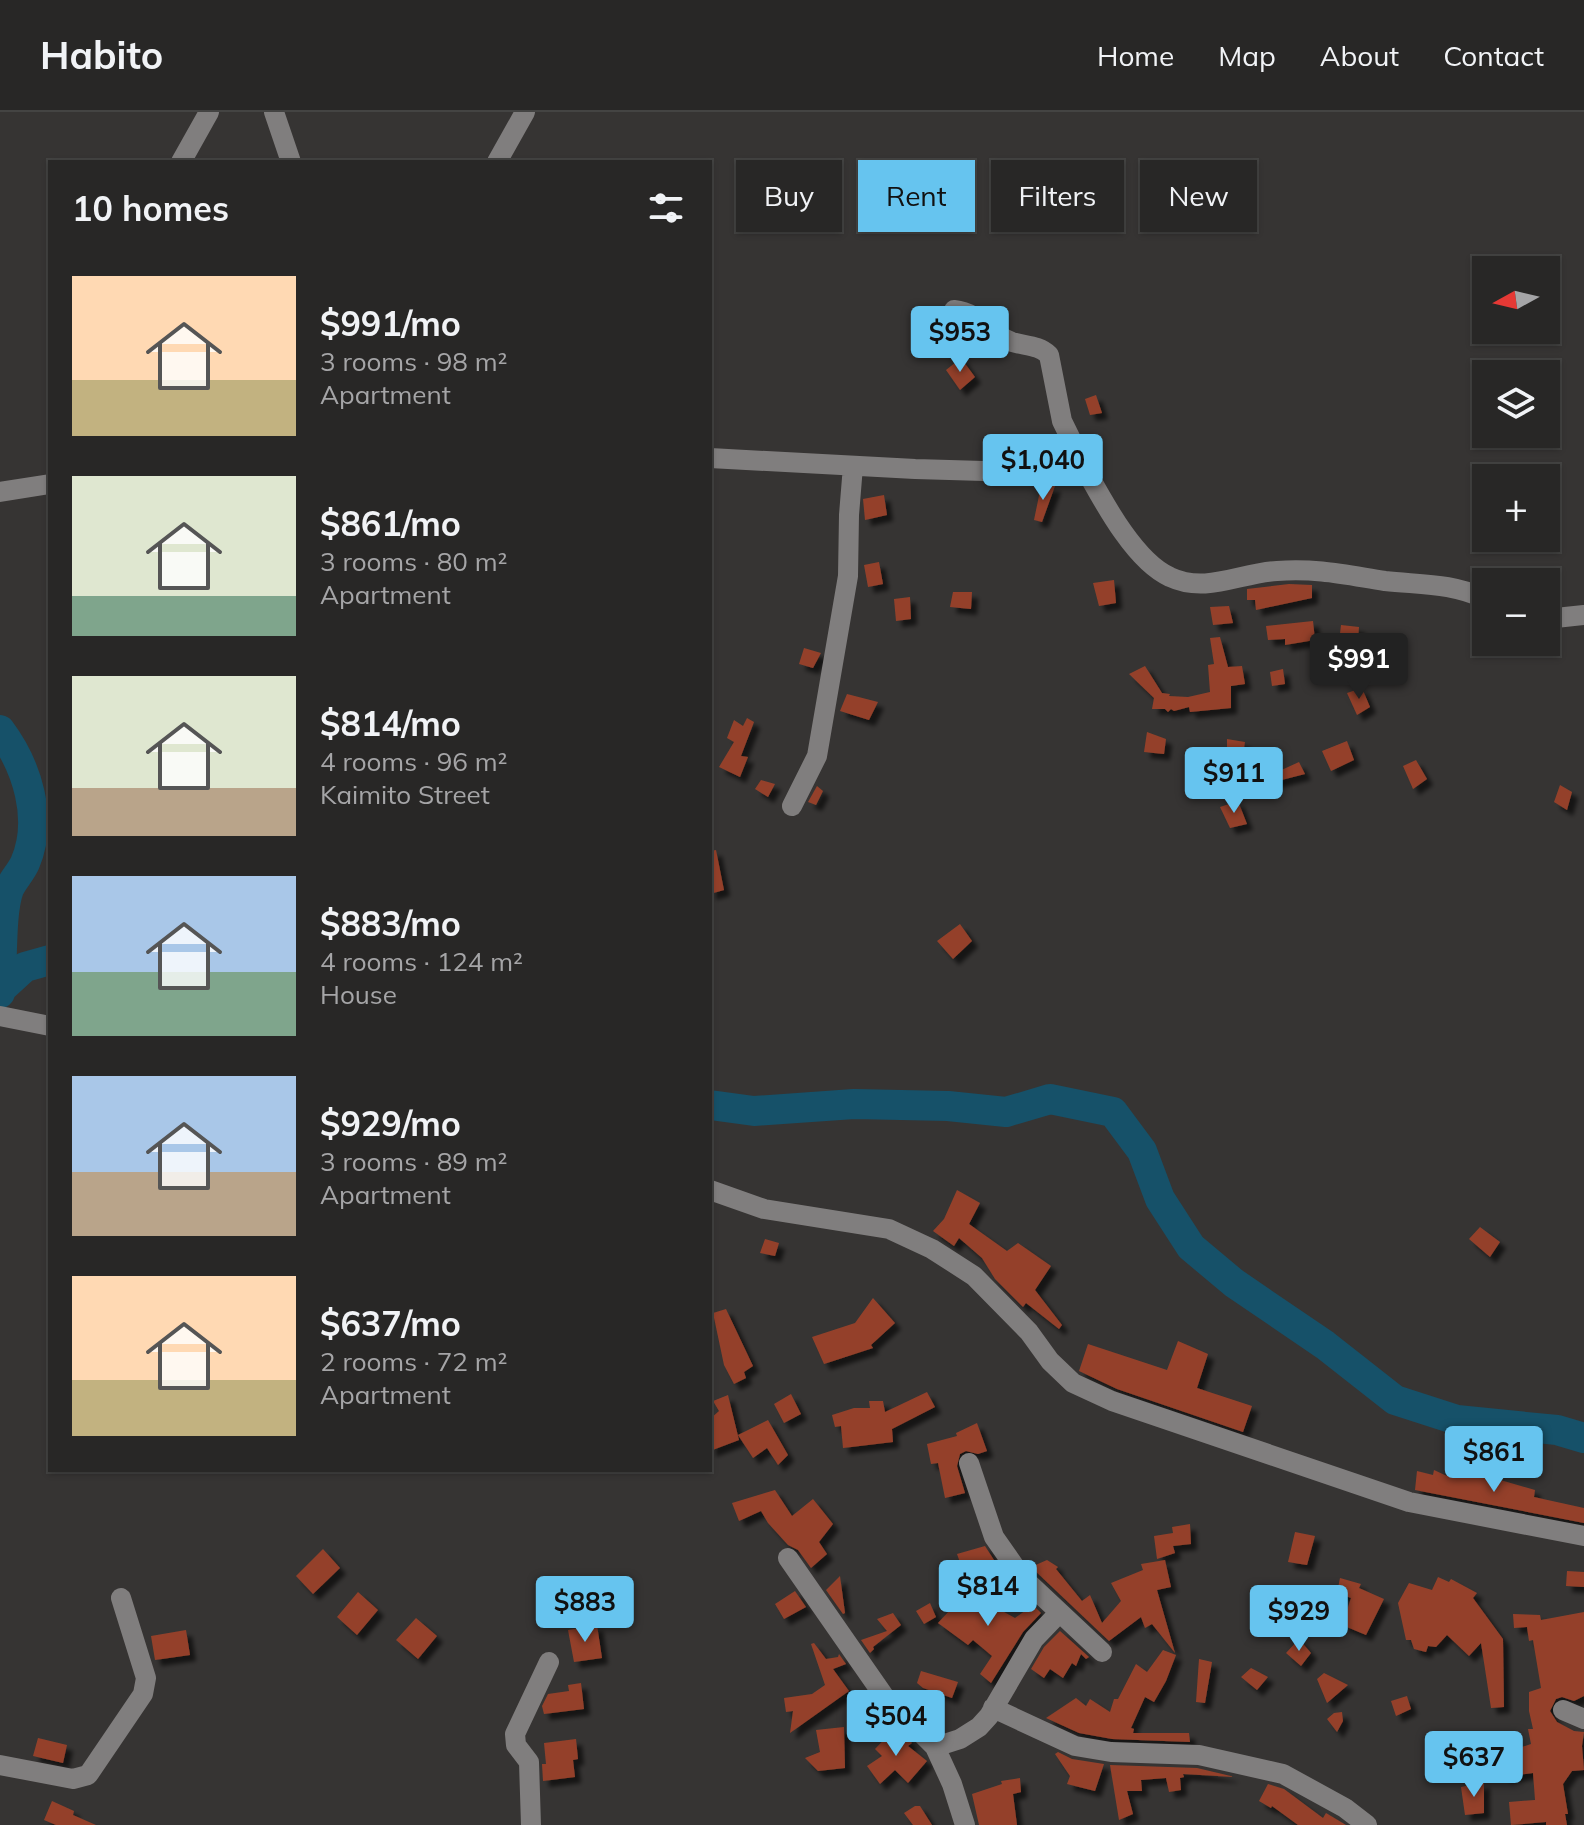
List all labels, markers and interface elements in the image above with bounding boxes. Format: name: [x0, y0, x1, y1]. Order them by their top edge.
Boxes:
text: Habito: [40, 31, 163, 79]
text: Home: [1097, 38, 1174, 73]
text: Map: [1218, 38, 1276, 73]
text: About: [1320, 38, 1399, 73]
text: Contact: [1443, 38, 1544, 73]
chip: Buy: [736, 160, 842, 232]
chip: Rent: [858, 160, 975, 232]
chip: Filters: [991, 160, 1124, 232]
chip: New: [1140, 160, 1257, 232]
icon: filters: [644, 186, 688, 230]
text: 10 homes: [72, 187, 229, 230]
north arrow: [1472, 256, 1560, 344]
map controls: [1472, 256, 1560, 656]
text: $991/mo: [320, 302, 461, 345]
pin: $953: [913, 306, 1007, 374]
icon: home: [136, 308, 232, 404]
text: $953: [929, 315, 991, 348]
text: 3 rooms · 98 m²: [320, 345, 507, 378]
button: layers: [1472, 360, 1560, 448]
text: Apartment: [320, 378, 451, 411]
pin: $1,040: [978, 434, 1108, 502]
text: $1,040: [1001, 443, 1085, 476]
button: +: [1472, 464, 1560, 552]
text: $861/mo: [320, 502, 461, 545]
icon: home: [136, 508, 232, 604]
text: 3 rooms · 80 m²: [320, 545, 507, 578]
button: −: [1472, 568, 1560, 656]
text: Apartment: [320, 578, 451, 611]
pin: $991: [1312, 633, 1406, 701]
text: $991: [1328, 642, 1390, 675]
text: $814/mo: [320, 702, 461, 745]
icon: home: [136, 708, 232, 804]
text: 4 rooms · 96 m²: [320, 745, 507, 778]
pin: $911: [1187, 747, 1281, 815]
text: $911: [1203, 756, 1265, 789]
text: Kaimito Street: [320, 778, 490, 811]
text: $883/mo: [320, 902, 461, 945]
icon: home: [136, 908, 232, 1004]
text: 4 rooms · 124 m²: [320, 945, 523, 978]
text: House: [320, 978, 397, 1011]
text: $929/mo: [320, 1102, 461, 1145]
icon: home: [136, 1108, 232, 1204]
text: 3 rooms · 89 m²: [320, 1145, 507, 1178]
text: Apartment: [320, 1178, 451, 1211]
text: $637/mo: [320, 1302, 461, 1345]
icon: home: [136, 1308, 232, 1404]
text: 2 rooms · 72 m²: [320, 1345, 507, 1378]
text: Apartment: [320, 1378, 451, 1411]
pin: $861: [1447, 1426, 1541, 1494]
text: $861: [1463, 1435, 1525, 1468]
pin: $814: [941, 1560, 1035, 1628]
text: $814: [957, 1569, 1019, 1602]
pin: $883: [538, 1576, 632, 1644]
text: $883: [554, 1585, 616, 1618]
pin: $929: [1252, 1585, 1346, 1653]
text: $929: [1268, 1594, 1330, 1627]
pin: $504: [849, 1690, 943, 1758]
text: $504: [865, 1699, 927, 1732]
pin: $637: [1427, 1731, 1521, 1799]
text: $637: [1443, 1740, 1505, 1773]

